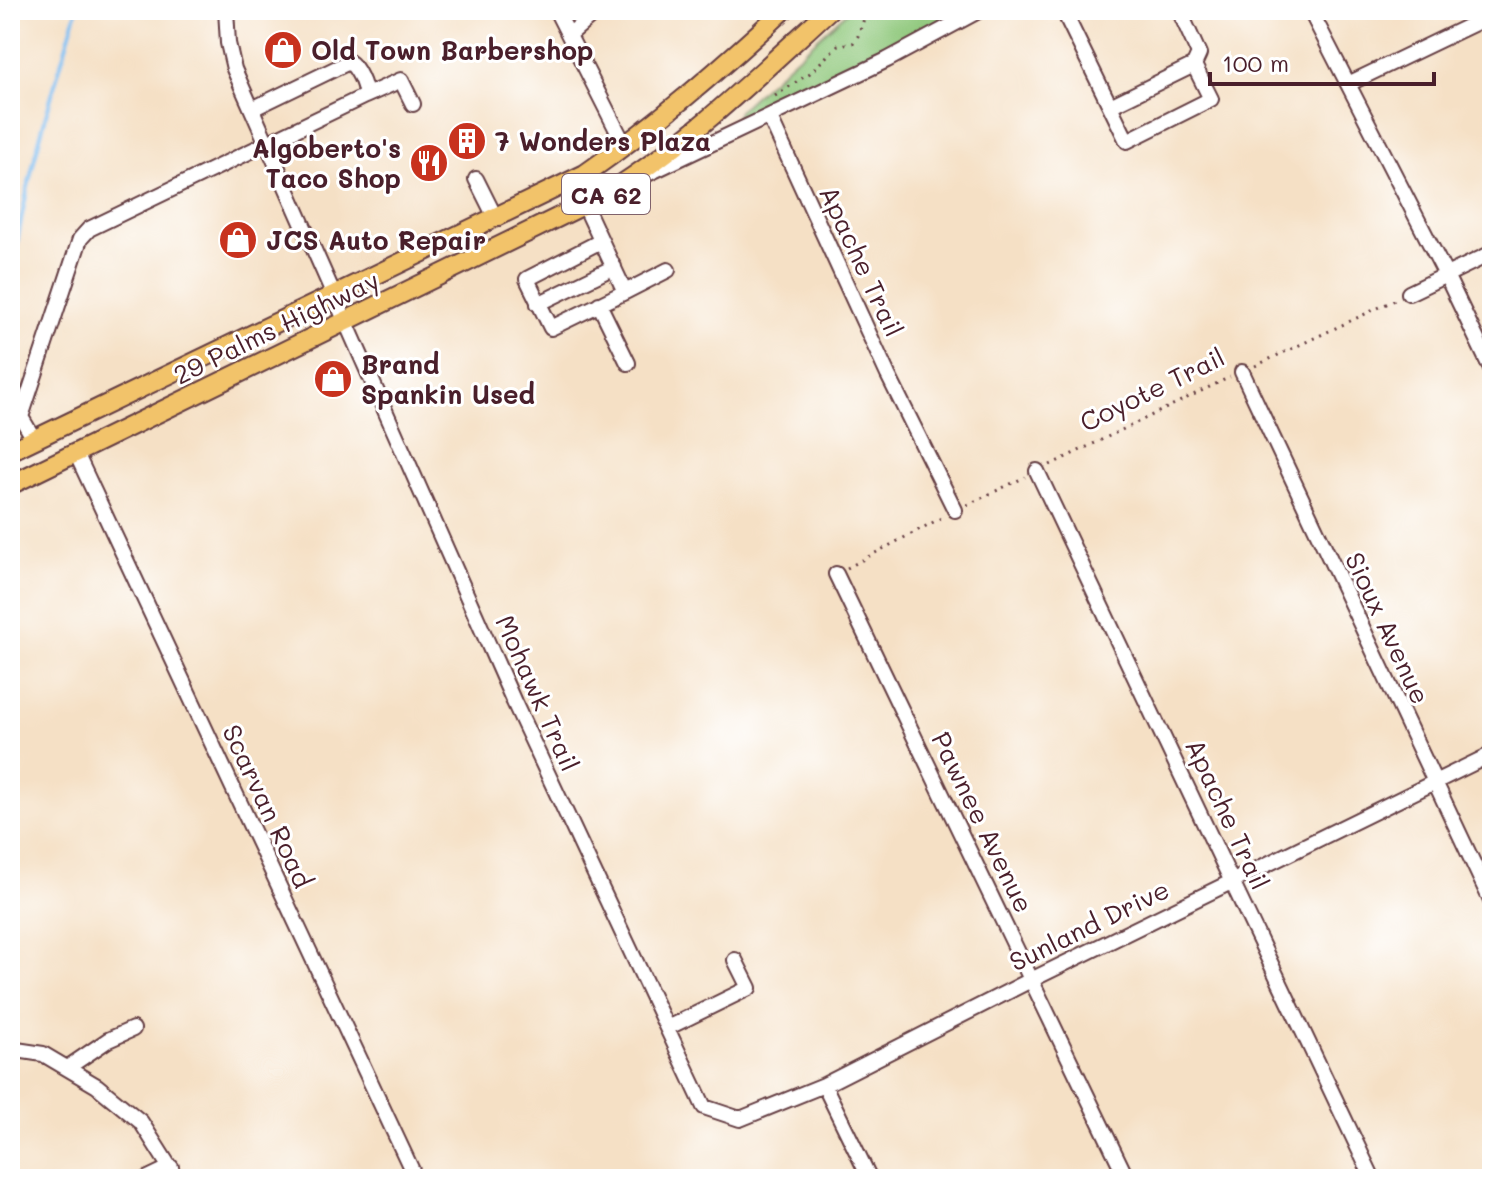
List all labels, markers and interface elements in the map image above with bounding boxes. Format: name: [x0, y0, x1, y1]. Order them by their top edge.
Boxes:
shop icon: Old Town Barbershop: [262, 29, 304, 71]
place label: Old Town Barbershop: [311, 33, 593, 67]
scale bar: [1210, 36, 1434, 86]
text: 100 m: [1222, 47, 1289, 78]
building icon: 7 Wonders Plaza: [446, 120, 488, 162]
place label: 7 Wonders Plaza: [495, 124, 711, 158]
place label: Algoberto's Taco Shop: [252, 131, 401, 195]
restaurant icon: Algoberto's Taco Shop: [408, 142, 450, 184]
road number: CA 62: [562, 174, 650, 214]
street label: Apache Trail: [812, 180, 912, 342]
shop icon: JCS Auto Repair: [217, 219, 259, 261]
place label: JCS Auto Repair: [266, 223, 486, 257]
street label: 29 Palms Highway: [168, 262, 384, 392]
street label: Coyote Trail: [1074, 339, 1230, 439]
place label: Brand Spankin Used: [361, 347, 535, 411]
shop icon: Brand Spankin Used: [312, 358, 354, 400]
street label: Sioux Avenue: [1338, 547, 1438, 709]
street label: Mohawk Trail: [488, 610, 588, 776]
street label: Scarvan Road: [215, 719, 321, 893]
street label: Pawnee Avenue: [925, 726, 1041, 918]
street label: Apache Trail: [1178, 733, 1278, 895]
street label: Sunland Drive: [1003, 872, 1175, 978]

